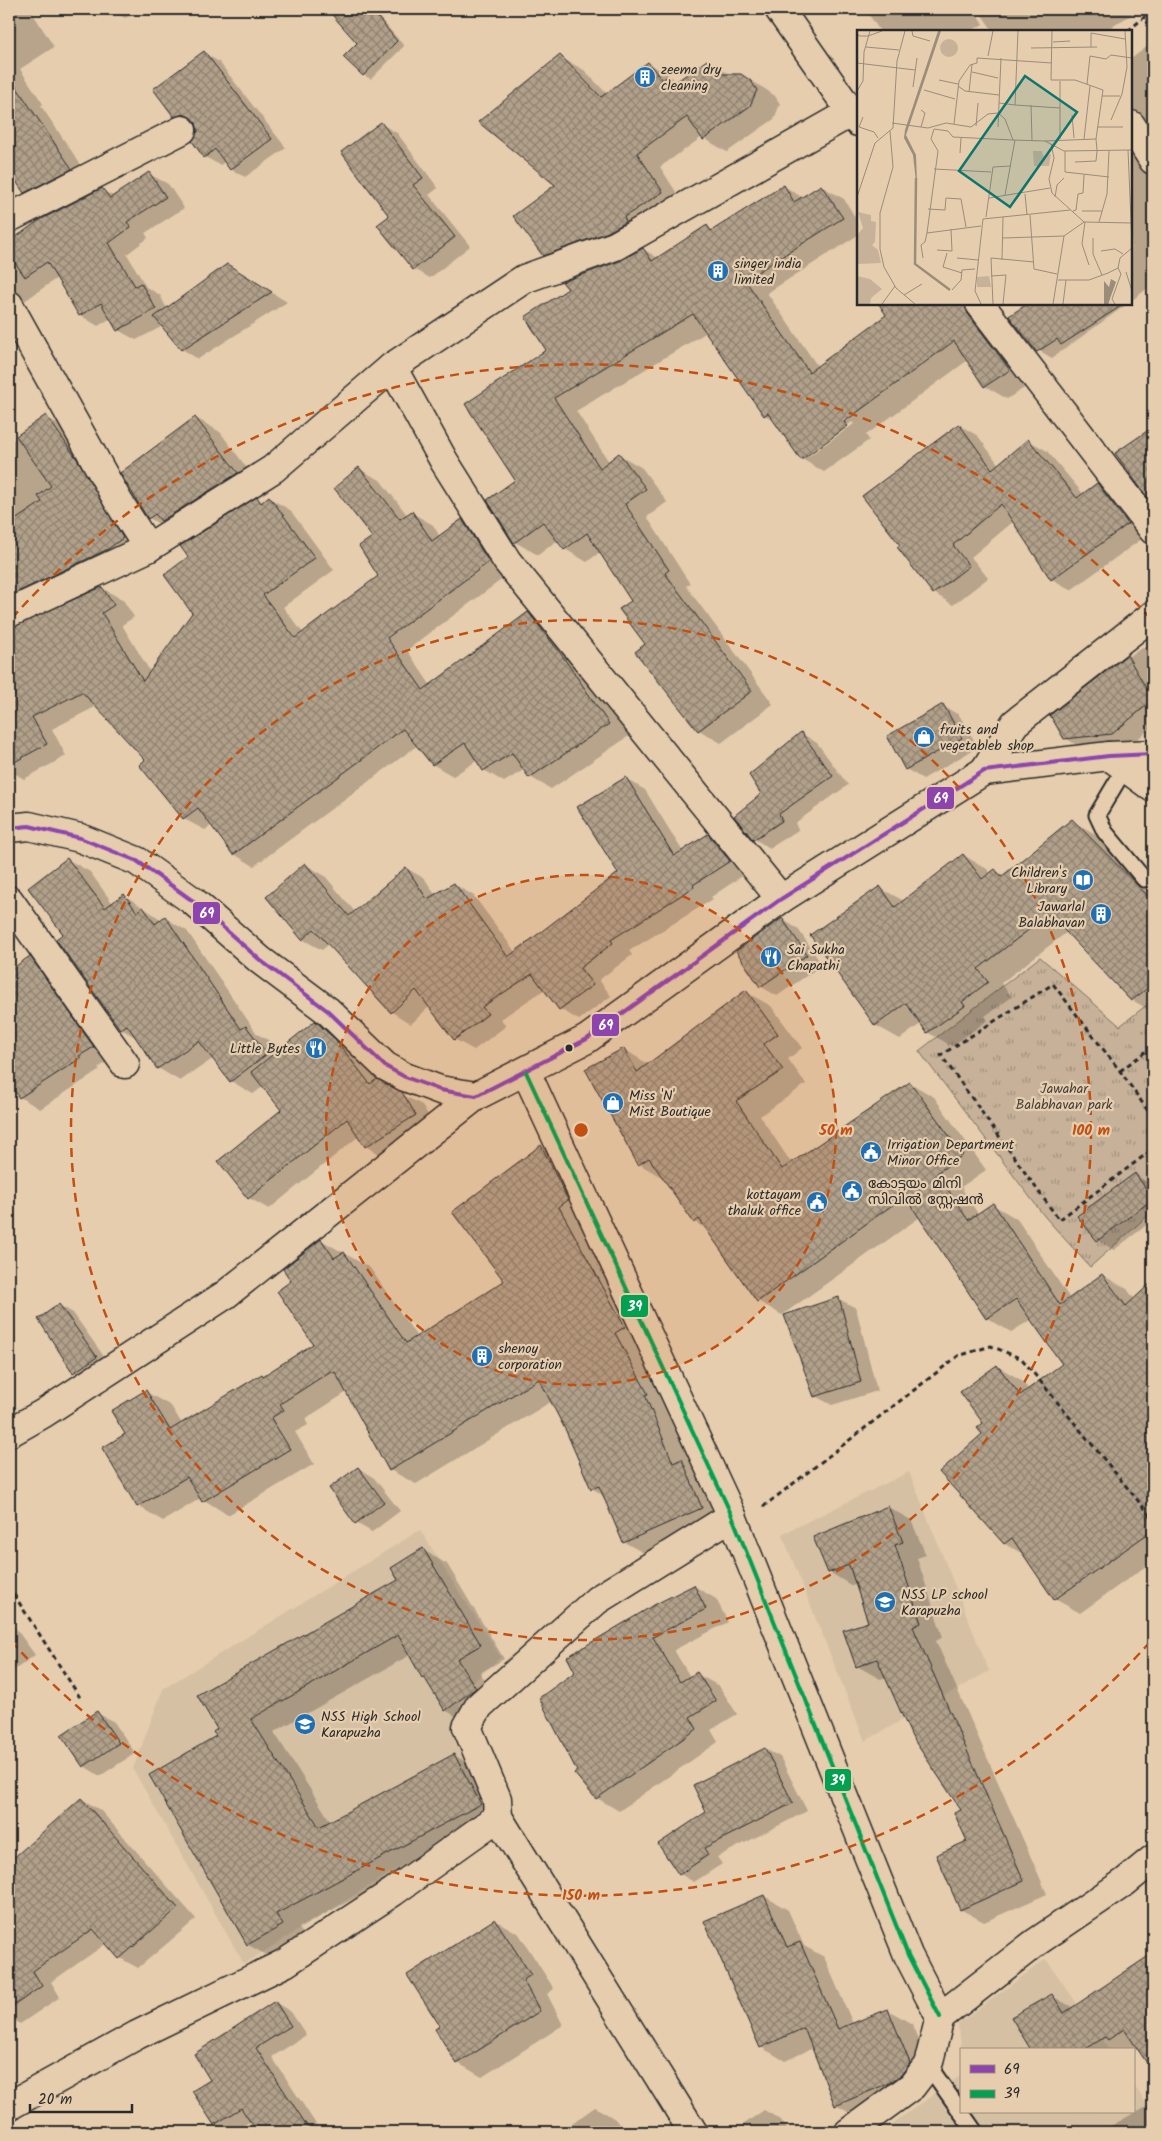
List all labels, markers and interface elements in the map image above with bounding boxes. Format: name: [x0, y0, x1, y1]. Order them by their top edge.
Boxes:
inset map: [857, 30, 1132, 305]
place label: zeema dry cleaning: [661, 59, 722, 97]
building icon: zeema dry cleaning: [633, 65, 657, 89]
place label: singer india limited: [734, 253, 802, 291]
building icon: singer india limited: [706, 259, 730, 283]
place label: fruits and vegetableb shop: [940, 719, 1034, 757]
shop icon: fruits and vegetableb shop: [912, 725, 936, 749]
line badge: 69: [926, 786, 955, 810]
text: 69: [934, 788, 948, 810]
place label: Children's Library: [1011, 862, 1067, 900]
library icon: Children's Library: [1071, 868, 1095, 892]
place label: Jawarlal Balabhavan: [1018, 896, 1086, 934]
line badge: 69: [192, 901, 221, 925]
building icon: Jawarlal Balabhavan: [1089, 902, 1113, 926]
text: 69: [200, 903, 214, 925]
place label: Sai Sukha Chapathi: [787, 939, 845, 977]
restaurant icon: Sai Sukha Chapathi: [759, 945, 783, 969]
line badge: 69: [591, 1013, 620, 1037]
text: 69: [599, 1015, 613, 1037]
restaurant icon: Little Bytes: [304, 1036, 328, 1060]
place label: Little Bytes: [230, 1038, 300, 1060]
unlabelled marker: [564, 1043, 574, 1053]
park label: Jawahar Balabhavan park: [1016, 1078, 1113, 1116]
place label: Miss 'N' Mist Boutique: [629, 1085, 711, 1123]
shop icon: Miss 'N' Mist Boutique: [601, 1091, 625, 1115]
text: 50 m: [818, 1119, 853, 1143]
text: 100 m: [1072, 1119, 1110, 1143]
centre of rings: [572, 1121, 590, 1139]
place label: Irrigation Department Minor Office: [887, 1134, 1015, 1172]
public building icon: Irrigation Department Minor Office: [859, 1140, 883, 1164]
place label: കോട്ടയം മിനി സിവിൽ സ്റ്റേഷൻ: [868, 1173, 984, 1211]
public building icon: കോട്ടയം മിനി സിവിൽ സ്റ്റേഷൻ: [840, 1179, 864, 1203]
place label: kottayam thaluk office: [728, 1184, 802, 1222]
public building icon: kottayam thaluk office: [805, 1190, 829, 1214]
line badge: 39: [620, 1294, 649, 1318]
text: 39: [627, 1296, 642, 1318]
place label: shenoy corporation: [498, 1338, 562, 1376]
building icon: shenoy corporation: [470, 1344, 494, 1368]
place label: NSS LP school Karapuzha: [901, 1584, 988, 1622]
school or university icon: NSS LP school Karapuzha: [873, 1590, 897, 1614]
place label: NSS High School Karapuzha: [321, 1706, 421, 1744]
school or university icon: NSS High School Karapuzha: [293, 1712, 317, 1736]
line badge: 39: [824, 1768, 852, 1792]
text: 39: [830, 1770, 845, 1792]
text: 150 m: [562, 1884, 600, 1908]
legend: [960, 2048, 1134, 2114]
text: 69: [1004, 2058, 1020, 2082]
scale bar: [30, 2081, 132, 2113]
text: 39: [1004, 2082, 1021, 2106]
text: 20 m: [38, 2088, 72, 2112]

